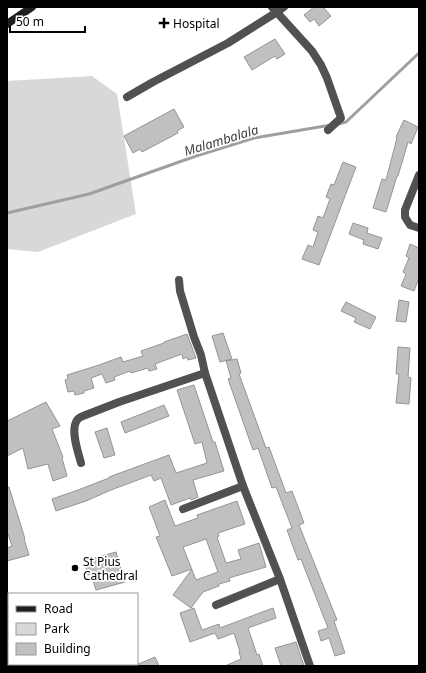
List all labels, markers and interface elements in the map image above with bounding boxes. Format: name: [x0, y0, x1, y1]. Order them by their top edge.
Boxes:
scale bar: [10, 8, 85, 34]
text: 50 m: [16, 13, 44, 30]
place label: Hospital: [173, 15, 220, 32]
marker: Hospital: [158, 17, 170, 29]
water label: Malambalala: [182, 120, 261, 160]
place label: St Pius Cathedral: [83, 553, 138, 584]
marker: St Pius Cathedral: [70, 563, 80, 573]
legend: [8, 593, 138, 665]
text: Road: [44, 600, 73, 617]
text: Park: [44, 620, 70, 637]
text: Building: [44, 640, 91, 657]

